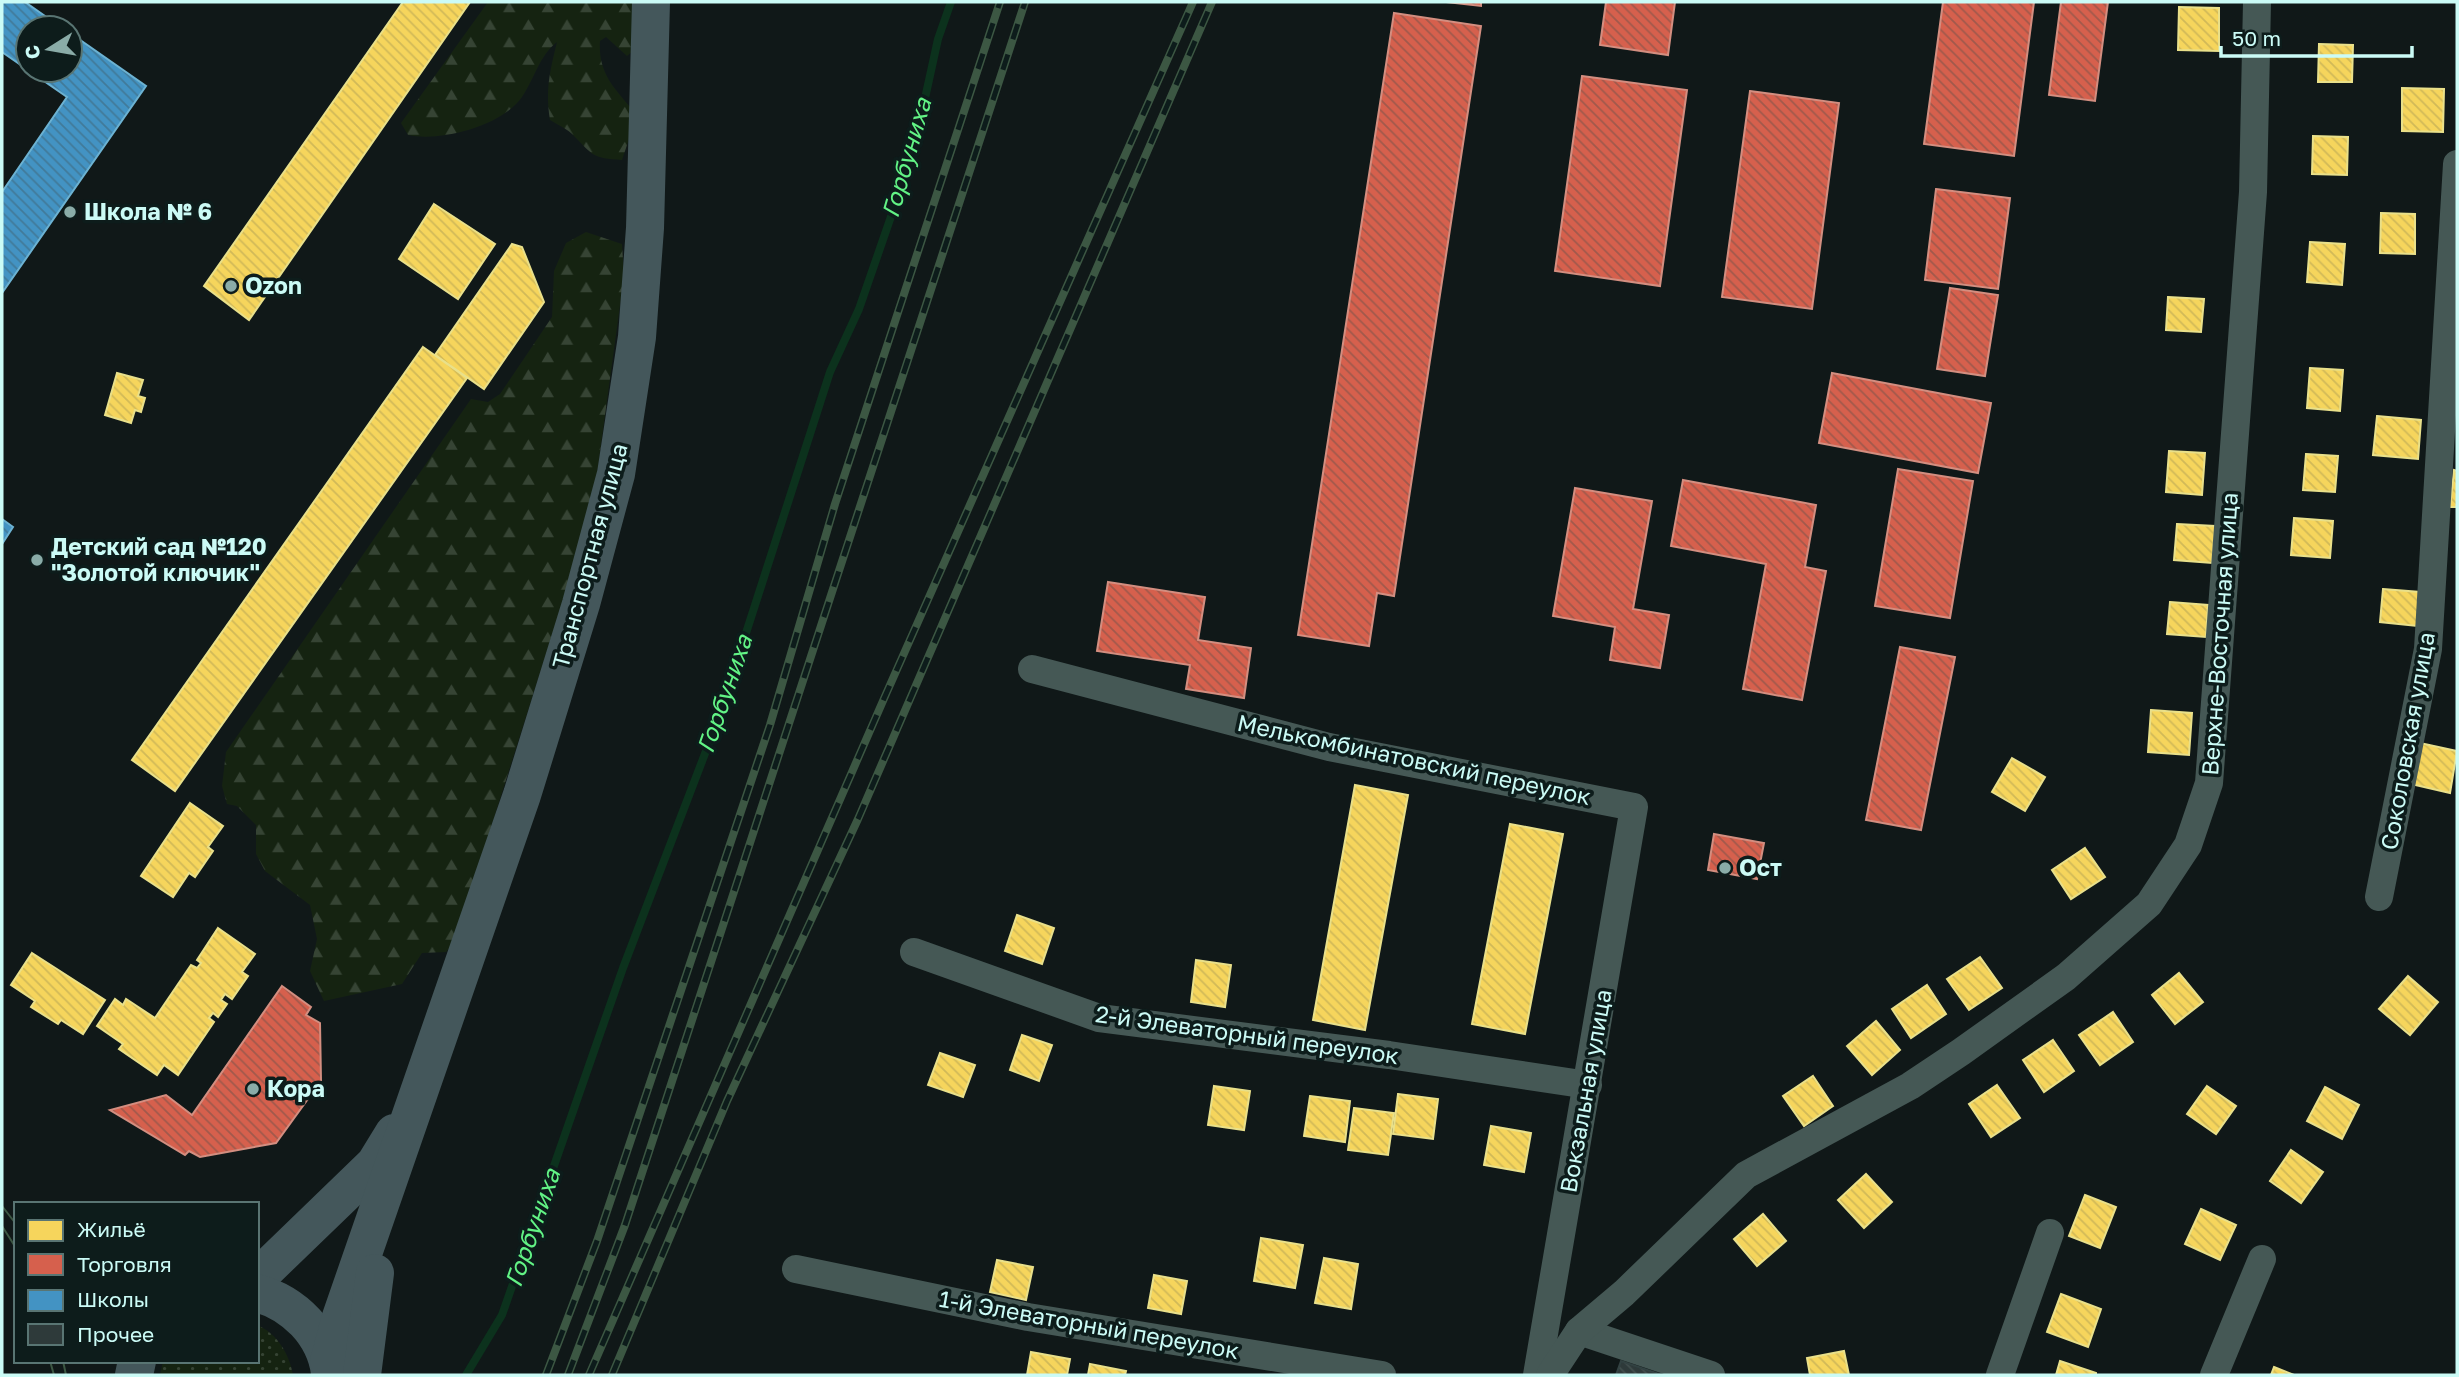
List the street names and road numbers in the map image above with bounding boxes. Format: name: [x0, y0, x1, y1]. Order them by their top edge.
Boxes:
street label: Транспортная улица: [545, 440, 633, 671]
street label: Верхне-Восточная улица: [2195, 491, 2243, 776]
street label: Соколовская улица: [2374, 630, 2440, 852]
street label: Мелькомбинатовский переулок: [1235, 708, 1593, 810]
street label: Вокзальная улица: [1553, 987, 1617, 1195]
street label: 2-й Элеваторный переулок: [1094, 999, 1401, 1069]
street label: 1-й Элеваторный переулок: [937, 1284, 1241, 1364]

